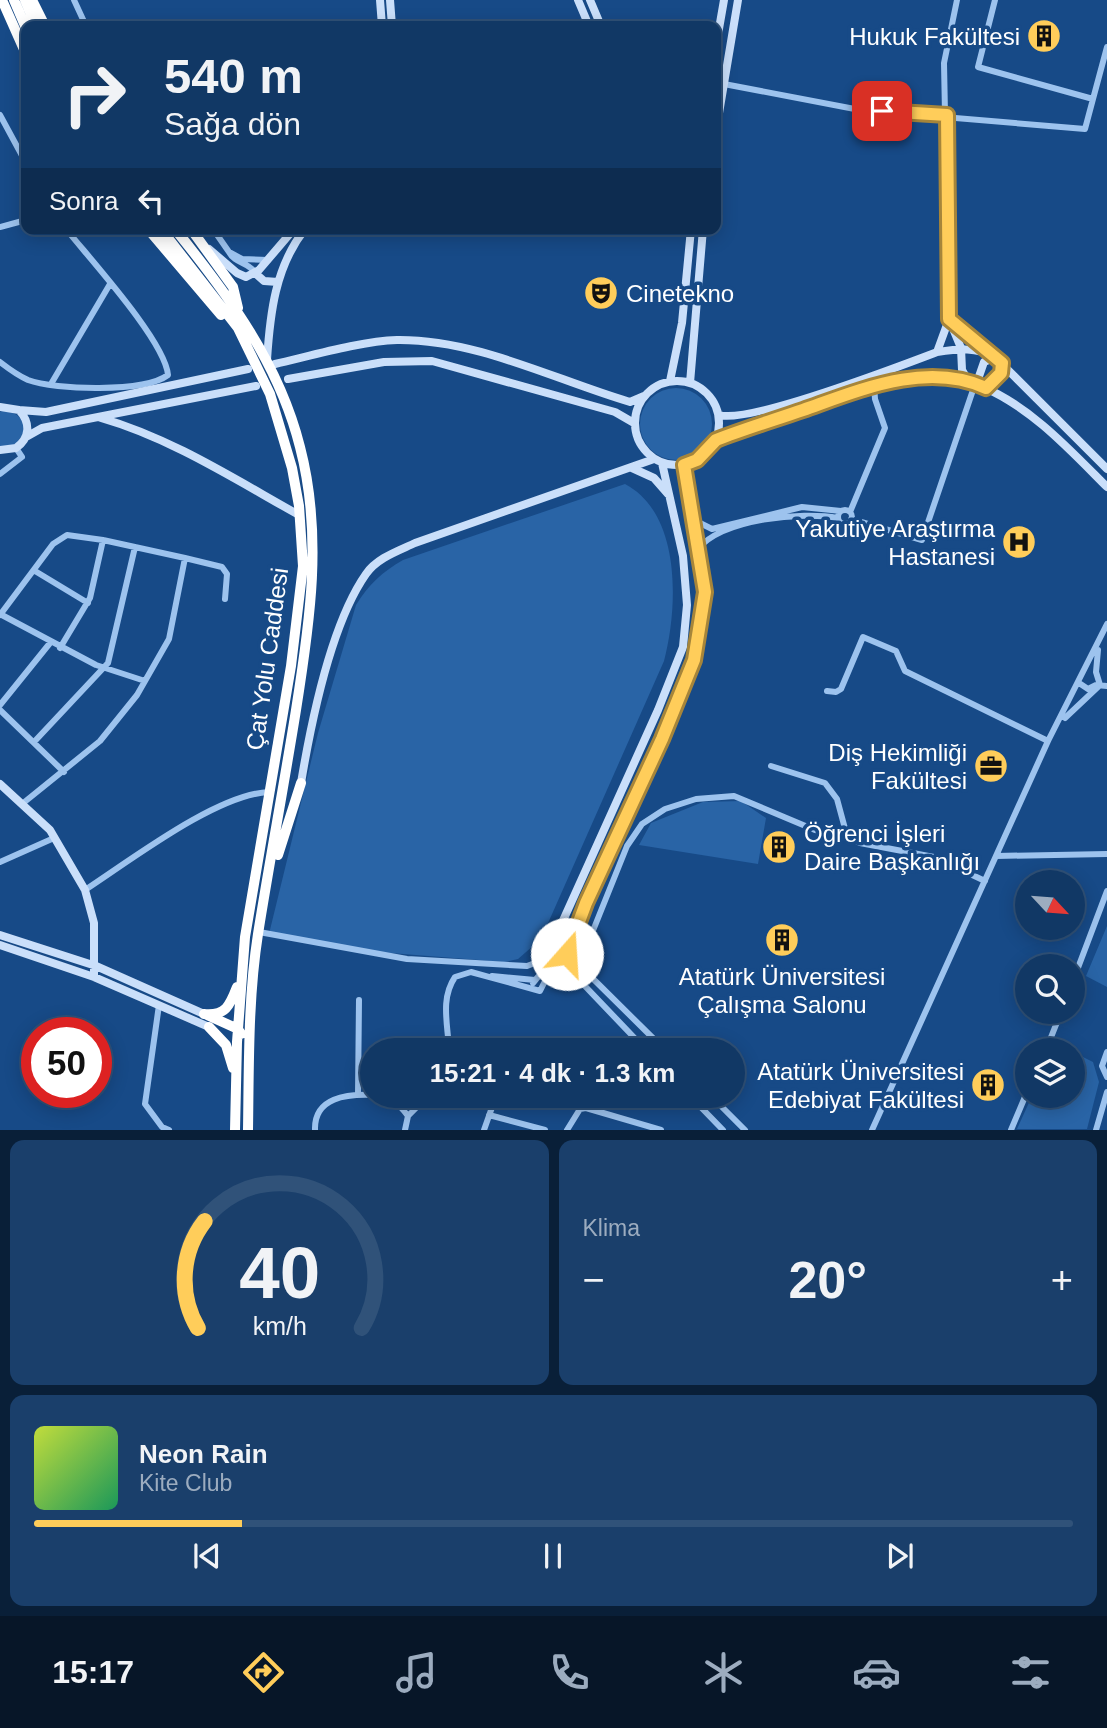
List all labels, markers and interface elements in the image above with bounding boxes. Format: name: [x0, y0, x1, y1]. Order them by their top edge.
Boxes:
building icon: Hukuk Fakültesi: [1025, 17, 1063, 55]
place label: Hukuk Fakültesi: [849, 23, 1020, 50]
icon: right: [49, 49, 140, 140]
text: 540 m: [164, 49, 303, 103]
pin: [852, 81, 912, 141]
icon: arrive: [863, 92, 901, 130]
text: Sağa dön: [164, 106, 301, 142]
icon: left: [132, 182, 170, 220]
text: Sonra: [49, 186, 118, 216]
theatre icon: Cinetekno: [582, 274, 620, 312]
place label: Cinetekno: [626, 280, 734, 307]
place label: Yakutiye Araştırma Hastanesi: [795, 515, 996, 570]
hospital icon: Yakutiye Araştırma Hastanesi: [1000, 523, 1038, 561]
street label: Çat Yolu Caddesi: [241, 566, 293, 752]
place label: Diş Hekimliği Fakültesi: [828, 739, 967, 794]
office icon: Diş Hekimliği Fakültesi: [972, 747, 1010, 785]
place label: Öğrenci İşleri Daire Başkanlığı: [804, 820, 980, 875]
building icon: Öğrenci İşleri Daire Başkanlığı: [760, 828, 798, 866]
north arrow: [1015, 870, 1085, 940]
map controls: [1015, 870, 1085, 1108]
position arrow: [530, 917, 604, 991]
building icon: Atatürk Üniversitesi Çalışma Salonu: [763, 921, 801, 959]
button: search: [1015, 954, 1085, 1024]
place label: Atatürk Üniversitesi Çalışma Salonu: [679, 963, 885, 1018]
speed limit sign: 50: [21, 1017, 112, 1108]
button: layers: [1015, 1038, 1085, 1108]
text: 15:21 · 4 dk · 1.3 km: [430, 1058, 675, 1088]
place label: Atatürk Üniversitesi Edebiyat Fakültesi: [757, 1058, 964, 1113]
building icon: Atatürk Üniversitesi Edebiyat Fakültesi: [969, 1066, 1007, 1104]
text: Klima: [583, 1215, 640, 1241]
text: 40: [239, 1233, 320, 1314]
text: 20°: [788, 1251, 867, 1309]
text: −: [583, 1259, 605, 1301]
text: +: [1051, 1259, 1073, 1301]
text: km/h: [252, 1312, 306, 1340]
text: Neon Rain: [139, 1439, 268, 1469]
text: Kite Club: [139, 1470, 232, 1496]
icon: previous: [188, 1537, 226, 1575]
icon: pause: [534, 1537, 572, 1575]
icon: next: [881, 1537, 919, 1575]
icon: directions: [239, 1648, 288, 1697]
icon: music: [392, 1648, 441, 1697]
icon: phone: [545, 1648, 594, 1697]
icon: climate: [699, 1648, 748, 1697]
icon: car: [852, 1648, 901, 1697]
icon: filters: [1006, 1648, 1055, 1697]
text: 15:17: [52, 1654, 134, 1690]

